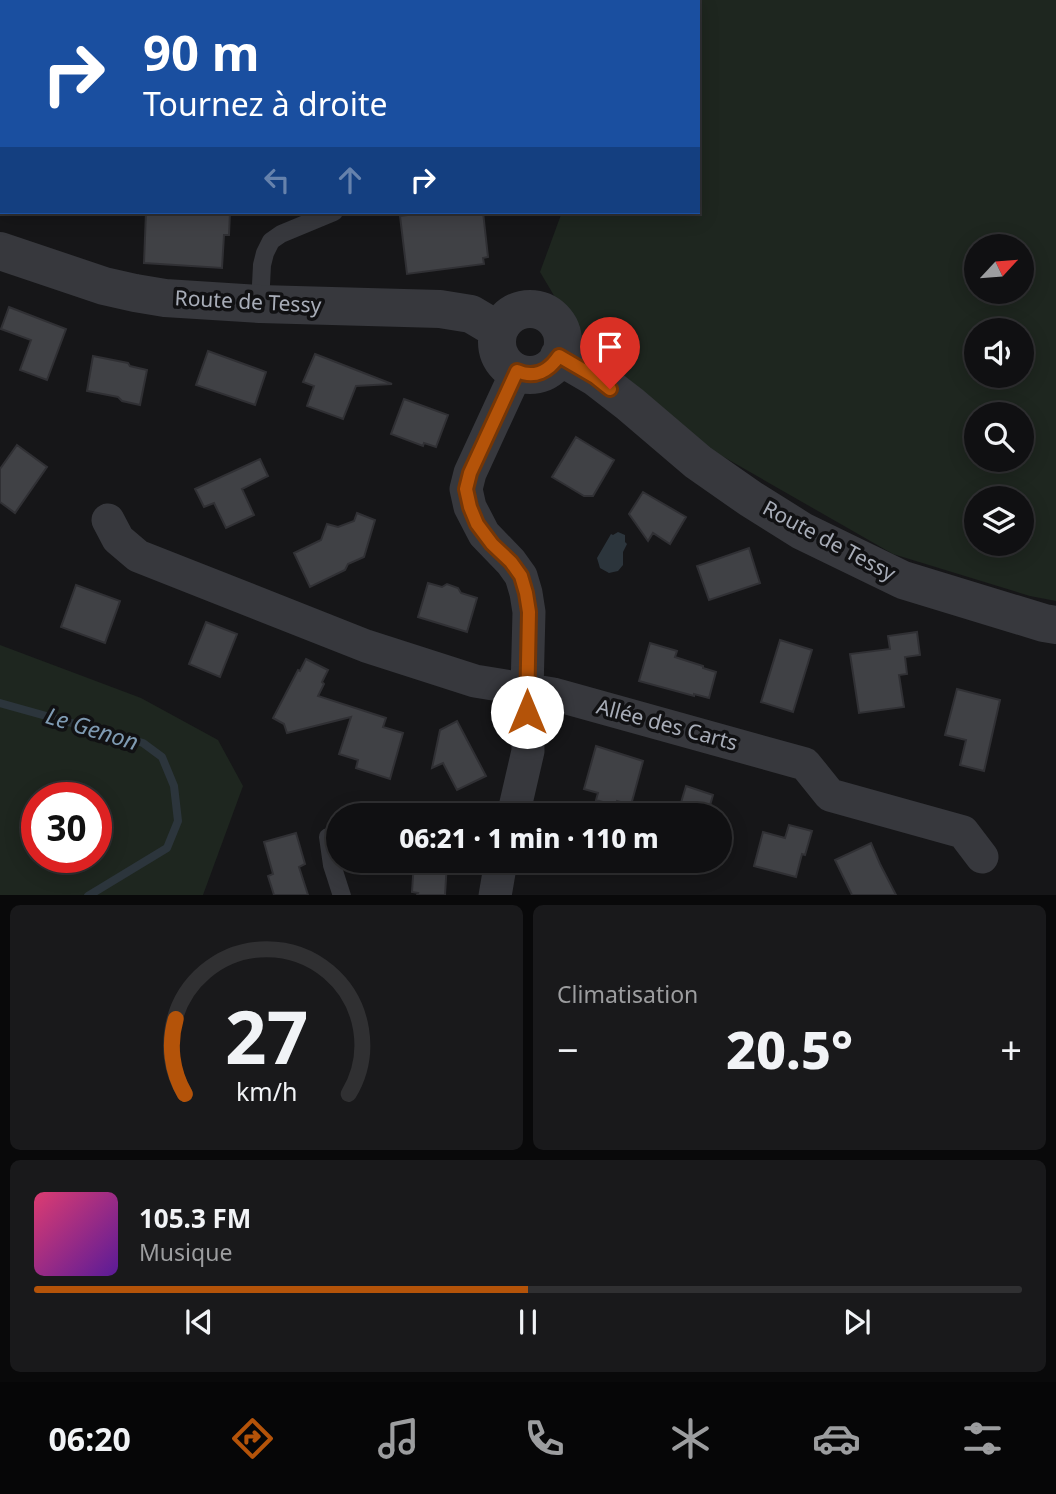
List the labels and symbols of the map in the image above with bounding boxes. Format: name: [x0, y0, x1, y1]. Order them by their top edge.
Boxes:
north arrow: [964, 234, 1034, 304]
street label: Route de Tessy: [174, 283, 322, 319]
pin: [580, 317, 640, 389]
street label: Route de Tessy: [758, 493, 901, 587]
position arrow: [490, 675, 564, 749]
street label: Allée des Carts: [594, 692, 741, 756]
water label: Le Genon: [42, 699, 142, 757]
speed limit sign: 30: [21, 782, 112, 873]

